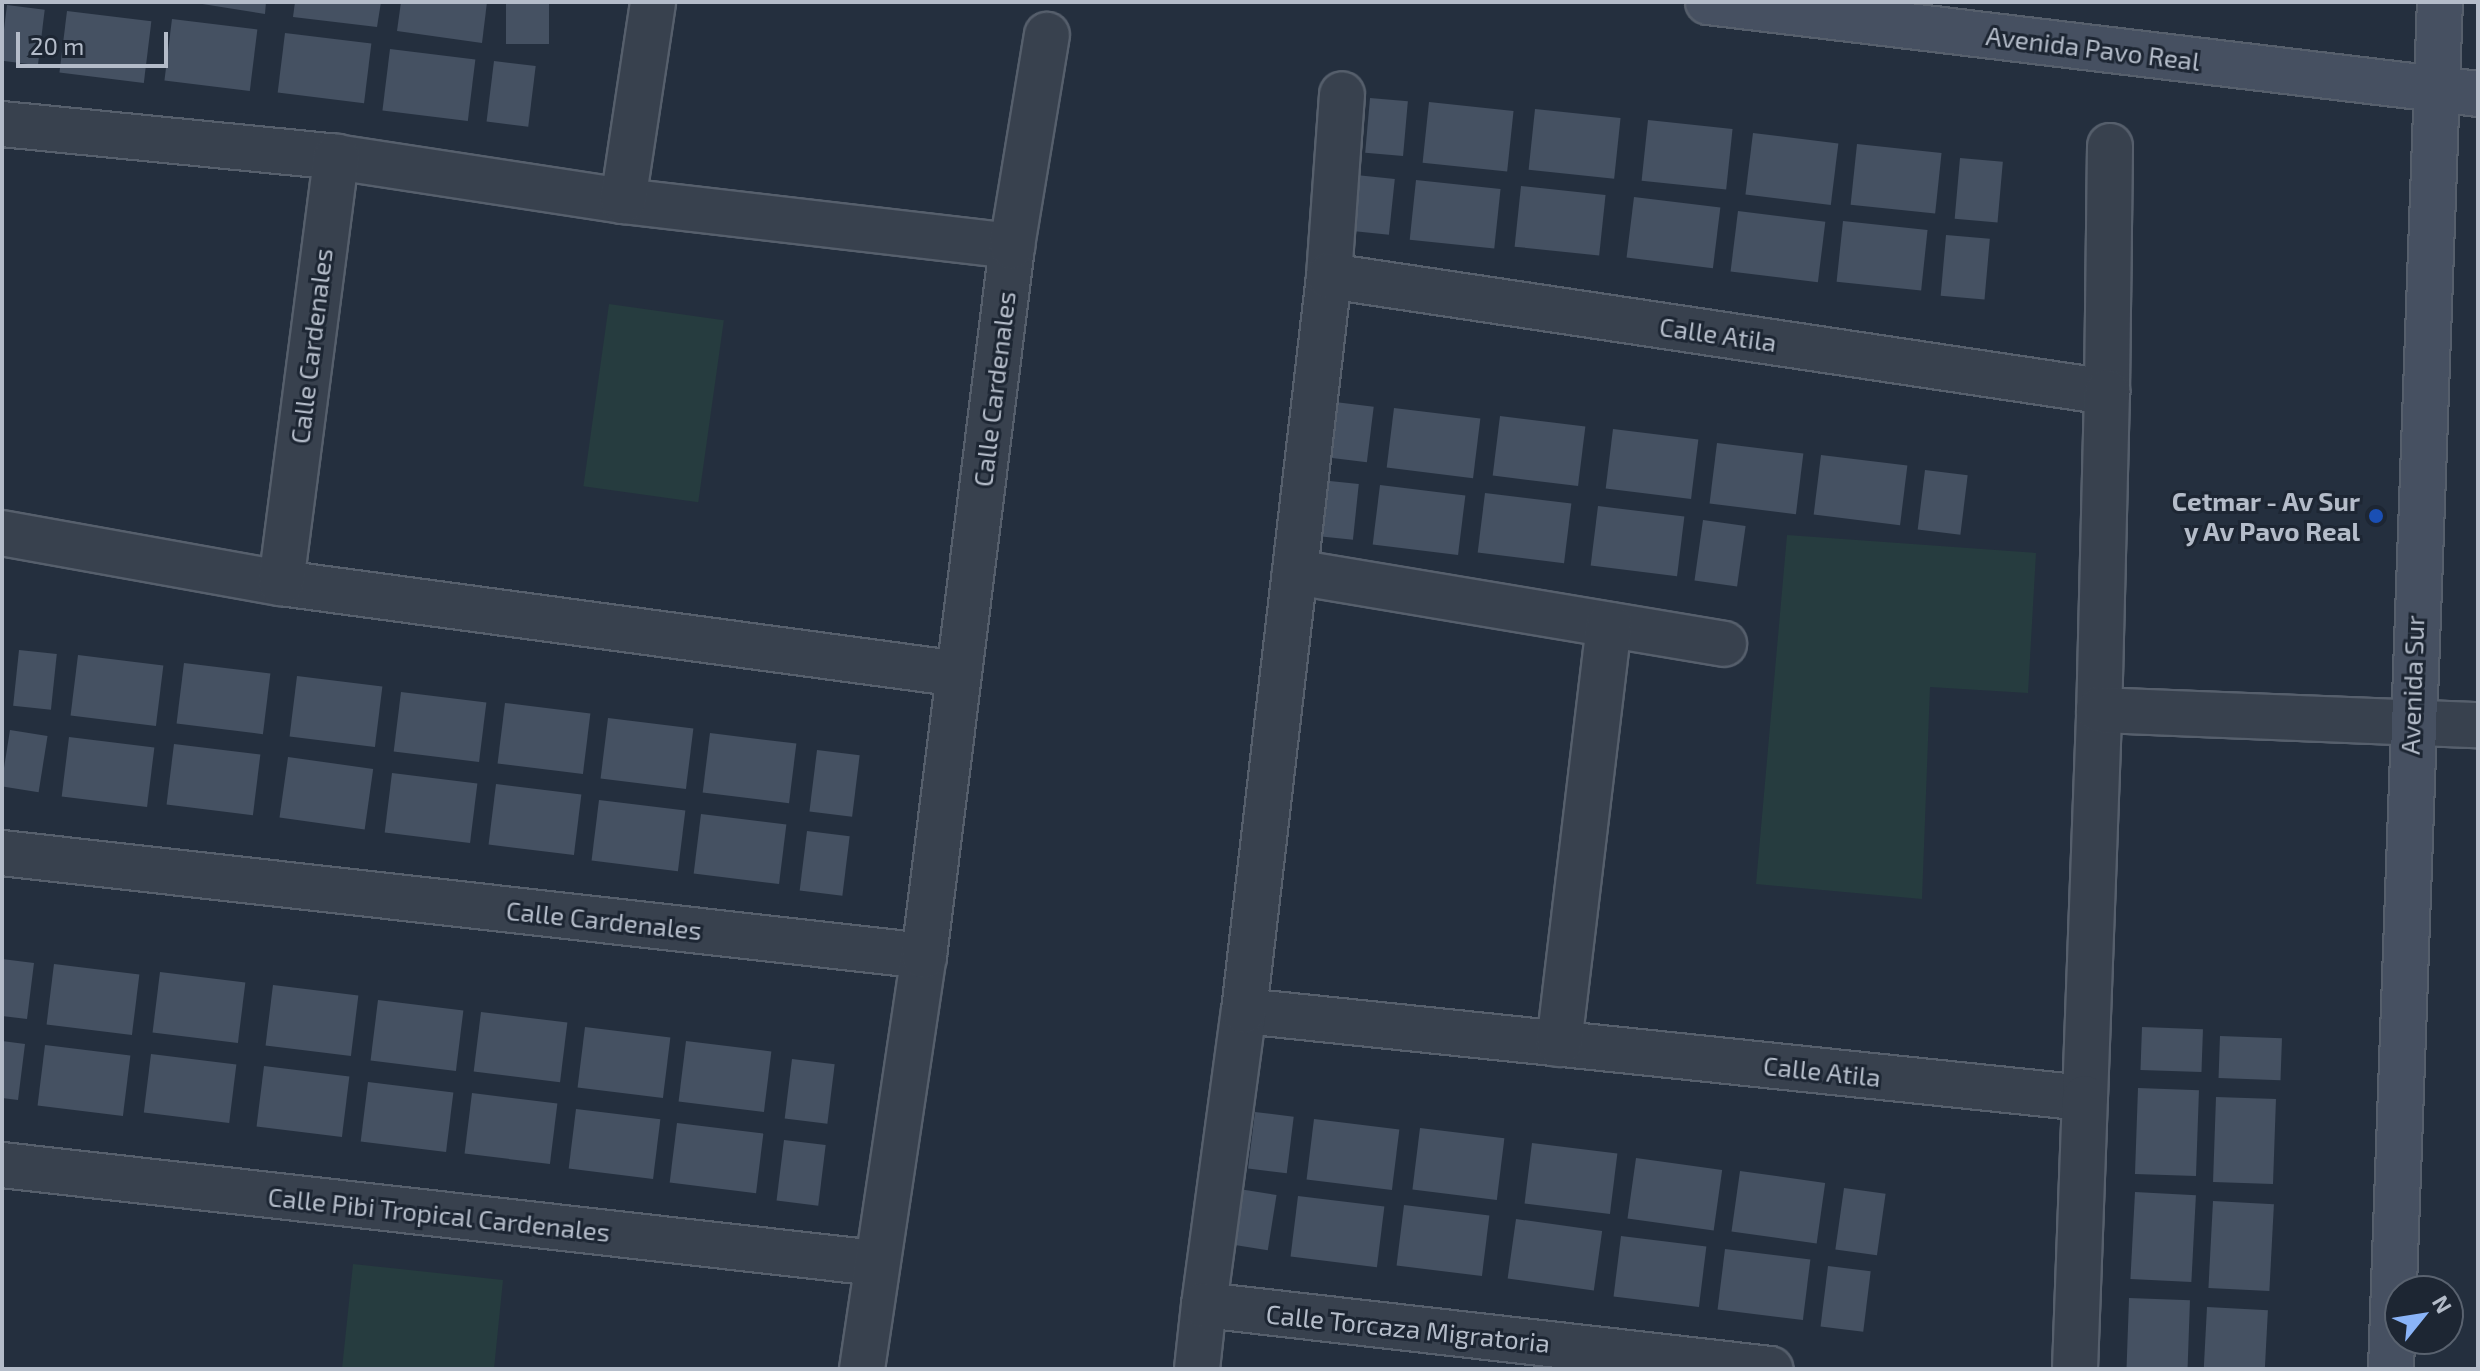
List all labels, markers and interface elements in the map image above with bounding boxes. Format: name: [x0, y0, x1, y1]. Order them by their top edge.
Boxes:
scale bar: [20, 16, 172, 66]
street label: Avenida Pavo Real: [1984, 19, 2202, 77]
text: 20 m: [30, 31, 84, 60]
street label: Calle Cardenales: [284, 246, 338, 446]
street label: Calle Cardenales: [967, 289, 1021, 489]
street label: Calle Atila: [1657, 310, 1779, 358]
place label: Cetmar - Av Sur y Av Pavo Real: [2170, 485, 2360, 546]
marker: Cetmar - Av Sur y Av Pavo Real: [2367, 507, 2385, 525]
street label: Avenida Sur: [2394, 615, 2430, 755]
street label: Calle Cardenales: [505, 894, 703, 946]
street label: Calle Atila: [1761, 1049, 1883, 1093]
street label: Calle Pibi Tropical Cardenales: [266, 1180, 612, 1248]
north arrow: [2384, 1275, 2464, 1355]
text: N: [2428, 1291, 2458, 1317]
street label: Calle Torcaza Migratoria: [1264, 1298, 1552, 1358]

